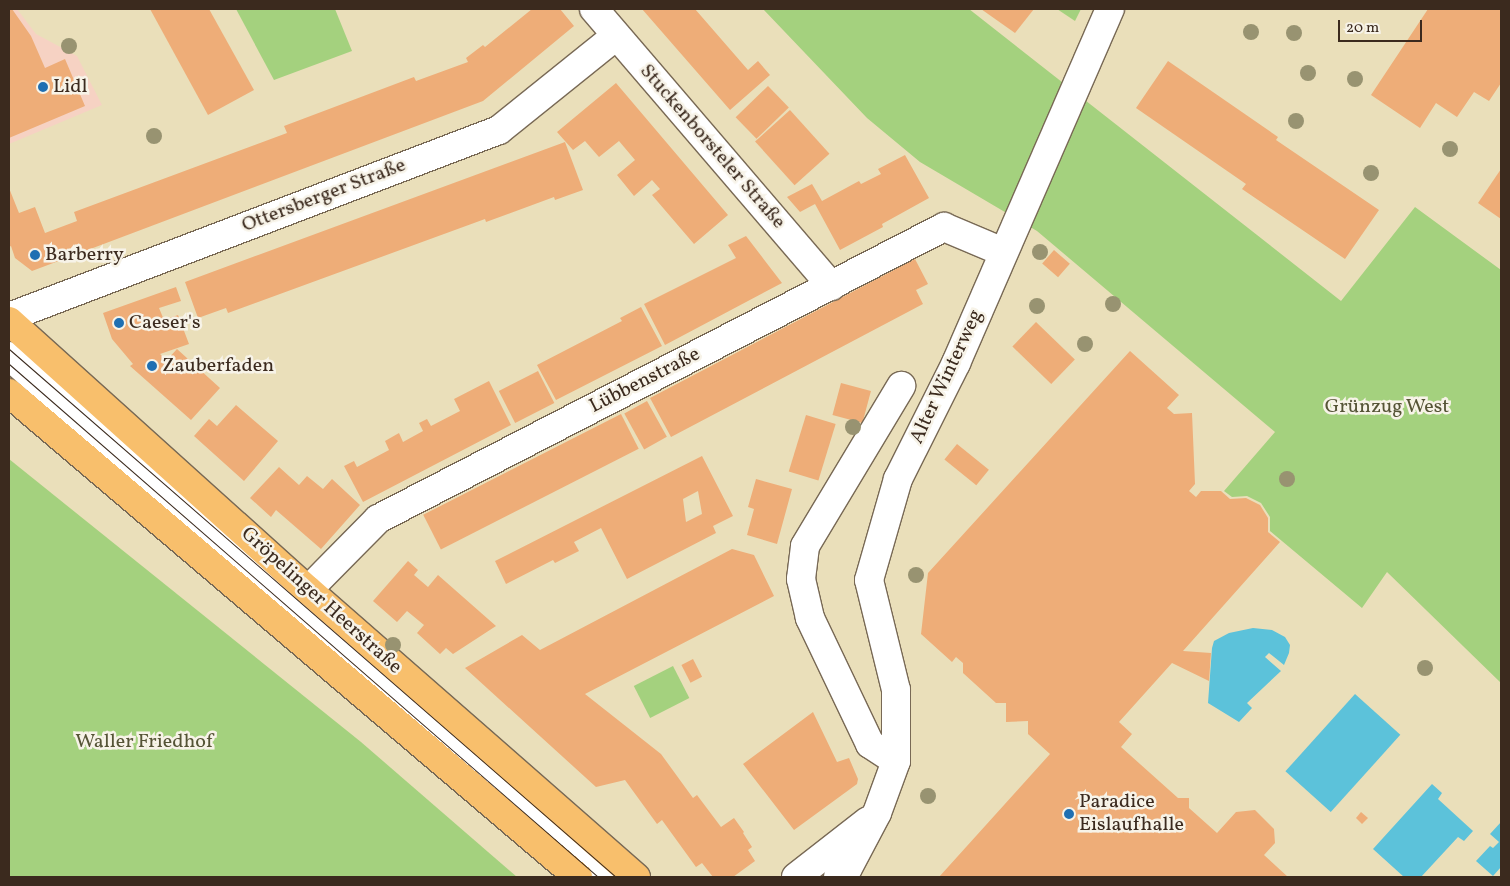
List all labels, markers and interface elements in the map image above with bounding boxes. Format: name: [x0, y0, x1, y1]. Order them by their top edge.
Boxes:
scale bar: [1340, 10, 1424, 42]
text: 20 m: [1346, 18, 1379, 39]
street label: Stuckenborsteler Straße: [634, 60, 790, 234]
place label: Lidl: [53, 75, 87, 99]
marker: Lidl: [37, 81, 49, 93]
street label: Ottersberger Straße: [239, 154, 409, 238]
place label: Barberry: [45, 243, 124, 267]
marker: Barberry: [29, 249, 41, 261]
street label: Alter Winterweg: [905, 306, 989, 448]
place label: Caeser's: [129, 311, 200, 335]
marker: Caeser's: [113, 317, 125, 329]
street label: Lübbenstraße: [586, 343, 704, 419]
place label: Zauberfaden: [162, 354, 274, 378]
marker: Zauberfaden: [146, 360, 158, 372]
park label: Grünzug West: [1324, 395, 1450, 419]
street label: Gröpelinger Heerstraße: [236, 522, 406, 680]
park label: Waller Friedhof: [75, 730, 213, 754]
place label: Paradice Eislaufhalle: [1079, 790, 1184, 837]
marker: Paradice Eislaufhalle: [1063, 808, 1075, 820]

